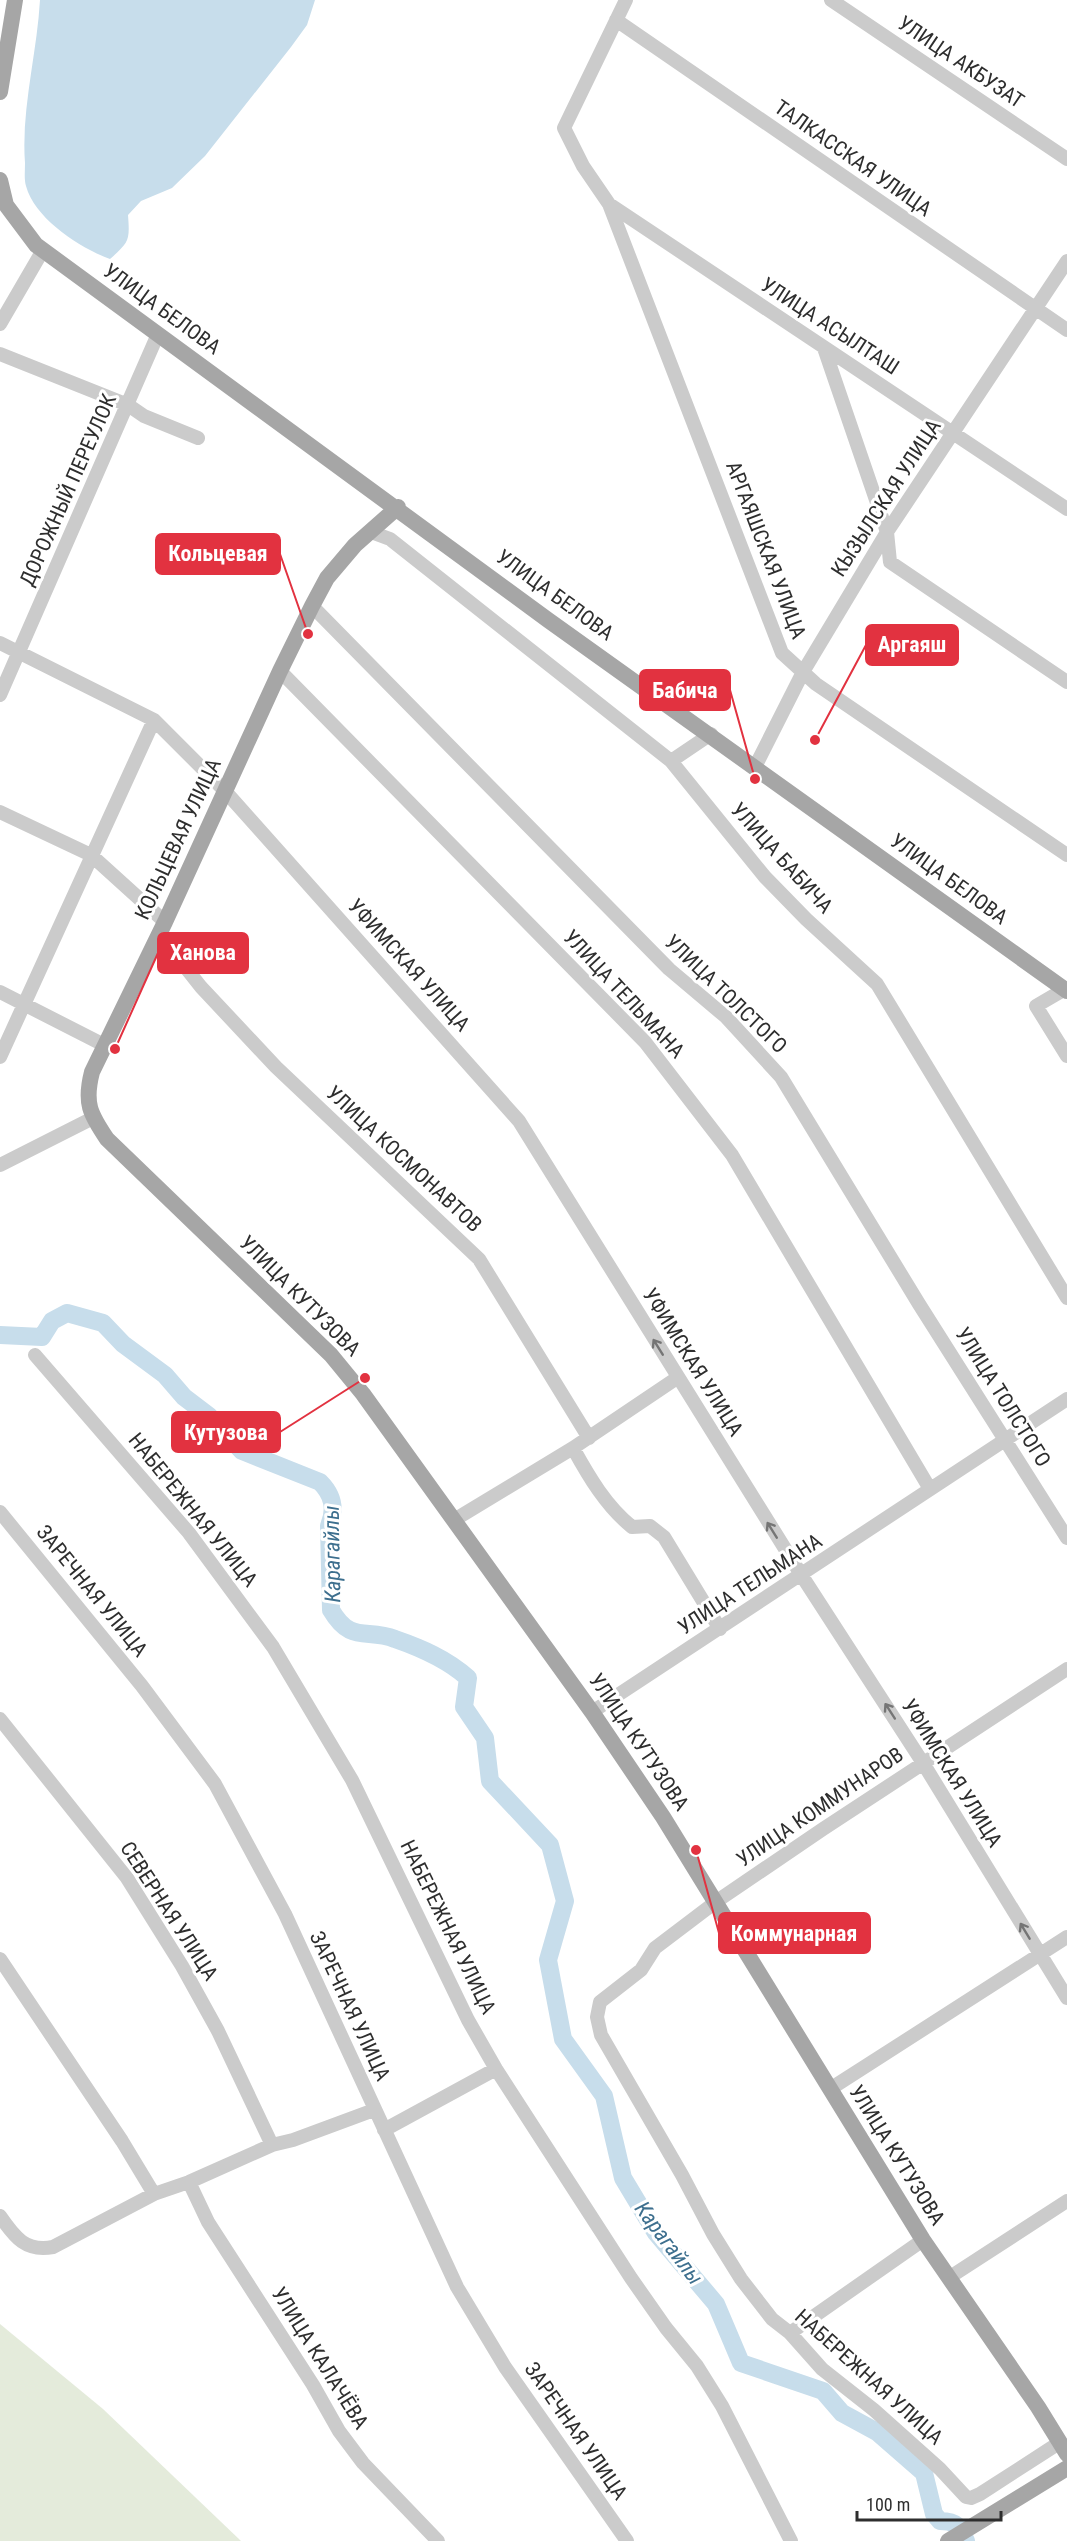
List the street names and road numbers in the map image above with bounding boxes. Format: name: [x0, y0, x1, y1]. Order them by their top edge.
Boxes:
street label: УЛИЦА АКБУЗАТ: [893, 11, 1029, 113]
street label: ТАЛКАССКАЯ УЛИЦА: [770, 95, 936, 221]
street label: УЛИЦА БЕЛОВА: [99, 259, 225, 359]
street label: УЛИЦА АСЫЛТАШ: [757, 273, 903, 379]
street label: ДОРОЖНЫЙ ПЕРЕУЛОК: [15, 390, 121, 590]
street label: КЫЗЫЛСКАЯ УЛИЦА: [826, 415, 946, 581]
street label: АРГАЯШСКАЯ УЛИЦА: [721, 458, 811, 642]
street label: УЛИЦА БЕЛОВА: [492, 545, 618, 645]
street label: КОЛЬЦЕВАЯ УЛИЦА: [130, 755, 226, 923]
street label: УЛИЦА БАБИЧА: [726, 798, 838, 918]
street label: УЛИЦА БЕЛОВА: [886, 829, 1012, 929]
street label: УФИМСКАЯ УЛИЦА: [343, 894, 475, 1036]
street label: УЛИЦА ТЕЛЬМАНА: [558, 925, 690, 1063]
street label: УЛИЦА ТОЛСТОГО: [660, 930, 792, 1058]
street label: УЛИЦА КОСМОНАВТОВ: [322, 1081, 486, 1237]
street label: УЛИЦА КУТУЗОВА: [235, 1231, 365, 1361]
street label: УФИМСКАЯ УЛИЦА: [638, 1284, 748, 1440]
street label: УЛИЦА ТОЛСТОГО: [950, 1323, 1056, 1471]
street label: НАБЕРЕЖНАЯ УЛИЦА: [124, 1428, 262, 1592]
street label: ЗАРЕЧНАЯ УЛИЦА: [32, 1520, 152, 1662]
street label: УЛИЦА ТЕЛЬМАНА: [674, 1529, 826, 1639]
street label: УЛИЦА КУТУЗОВА: [584, 1669, 694, 1815]
street label: УФИМСКАЯ УЛИЦА: [897, 1695, 1007, 1851]
street label: УЛИЦА КОММУНАРОВ: [732, 1742, 908, 1872]
street label: НАБЕРЕЖНАЯ УЛИЦА: [395, 1836, 501, 2018]
street label: СЕВЕРНАЯ УЛИЦА: [115, 1837, 223, 1985]
street label: ЗАРЕЧНАЯ УЛИЦА: [305, 1927, 395, 2085]
street label: УЛИЦА КУТУЗОВА: [844, 2081, 950, 2229]
street label: УЛИЦА КАЛАЧЁВА: [267, 2283, 373, 2433]
street label: НАБЕРЕЖНАЯ УЛИЦА: [790, 2304, 948, 2450]
street label: ЗАРЕЧНАЯ УЛИЦА: [520, 2358, 632, 2504]

